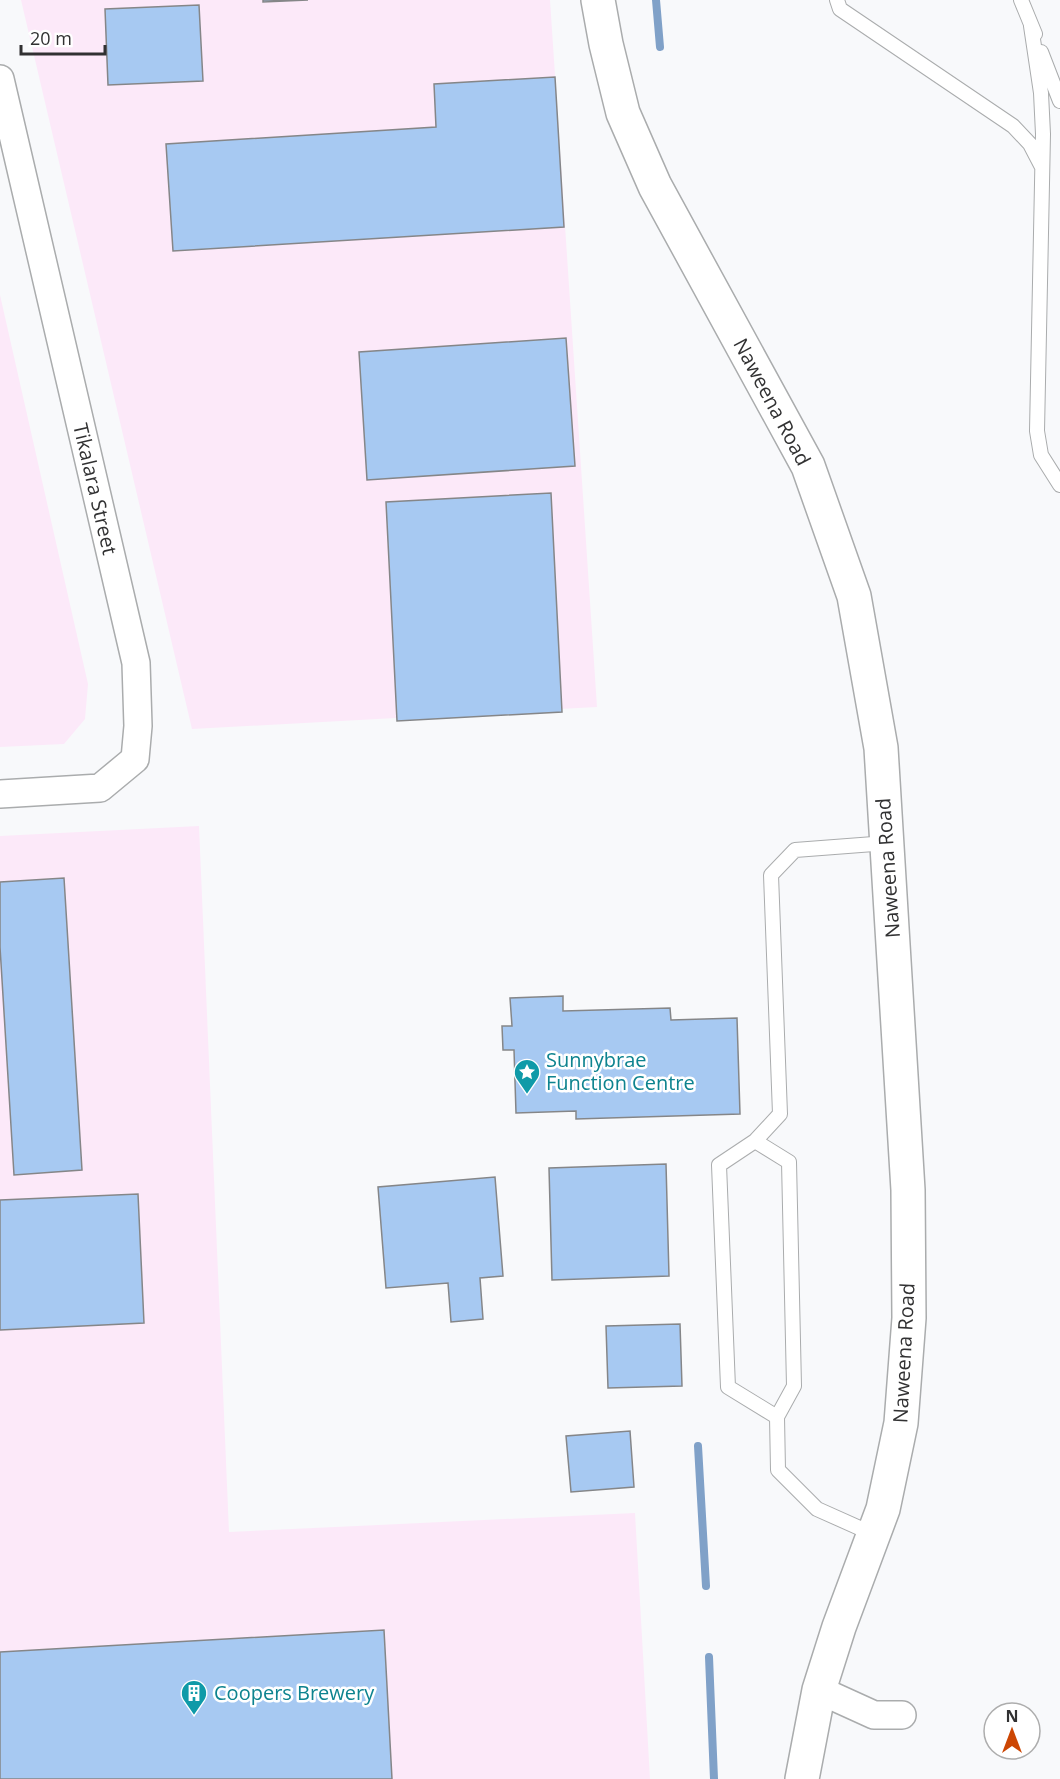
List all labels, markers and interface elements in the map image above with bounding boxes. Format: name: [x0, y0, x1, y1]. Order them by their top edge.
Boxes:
scale bar: [21, 18, 105, 56]
text: 20 m: [30, 26, 72, 50]
street label: Naweena Road: [728, 333, 817, 470]
street label: Tikalara Street: [67, 420, 124, 557]
street label: Naweena Road: [869, 797, 906, 939]
place label: Sunnybrae Function Centre: [546, 1046, 695, 1096]
place icon: Sunnybrae Function Centre: [512, 1057, 542, 1095]
street label: Naweena Road: [886, 1282, 921, 1424]
building icon: Coopers Brewery: [179, 1678, 209, 1716]
place label: Coopers Brewery: [214, 1679, 375, 1706]
north arrow: [982, 1701, 1042, 1761]
text: N: [1005, 1705, 1019, 1727]

